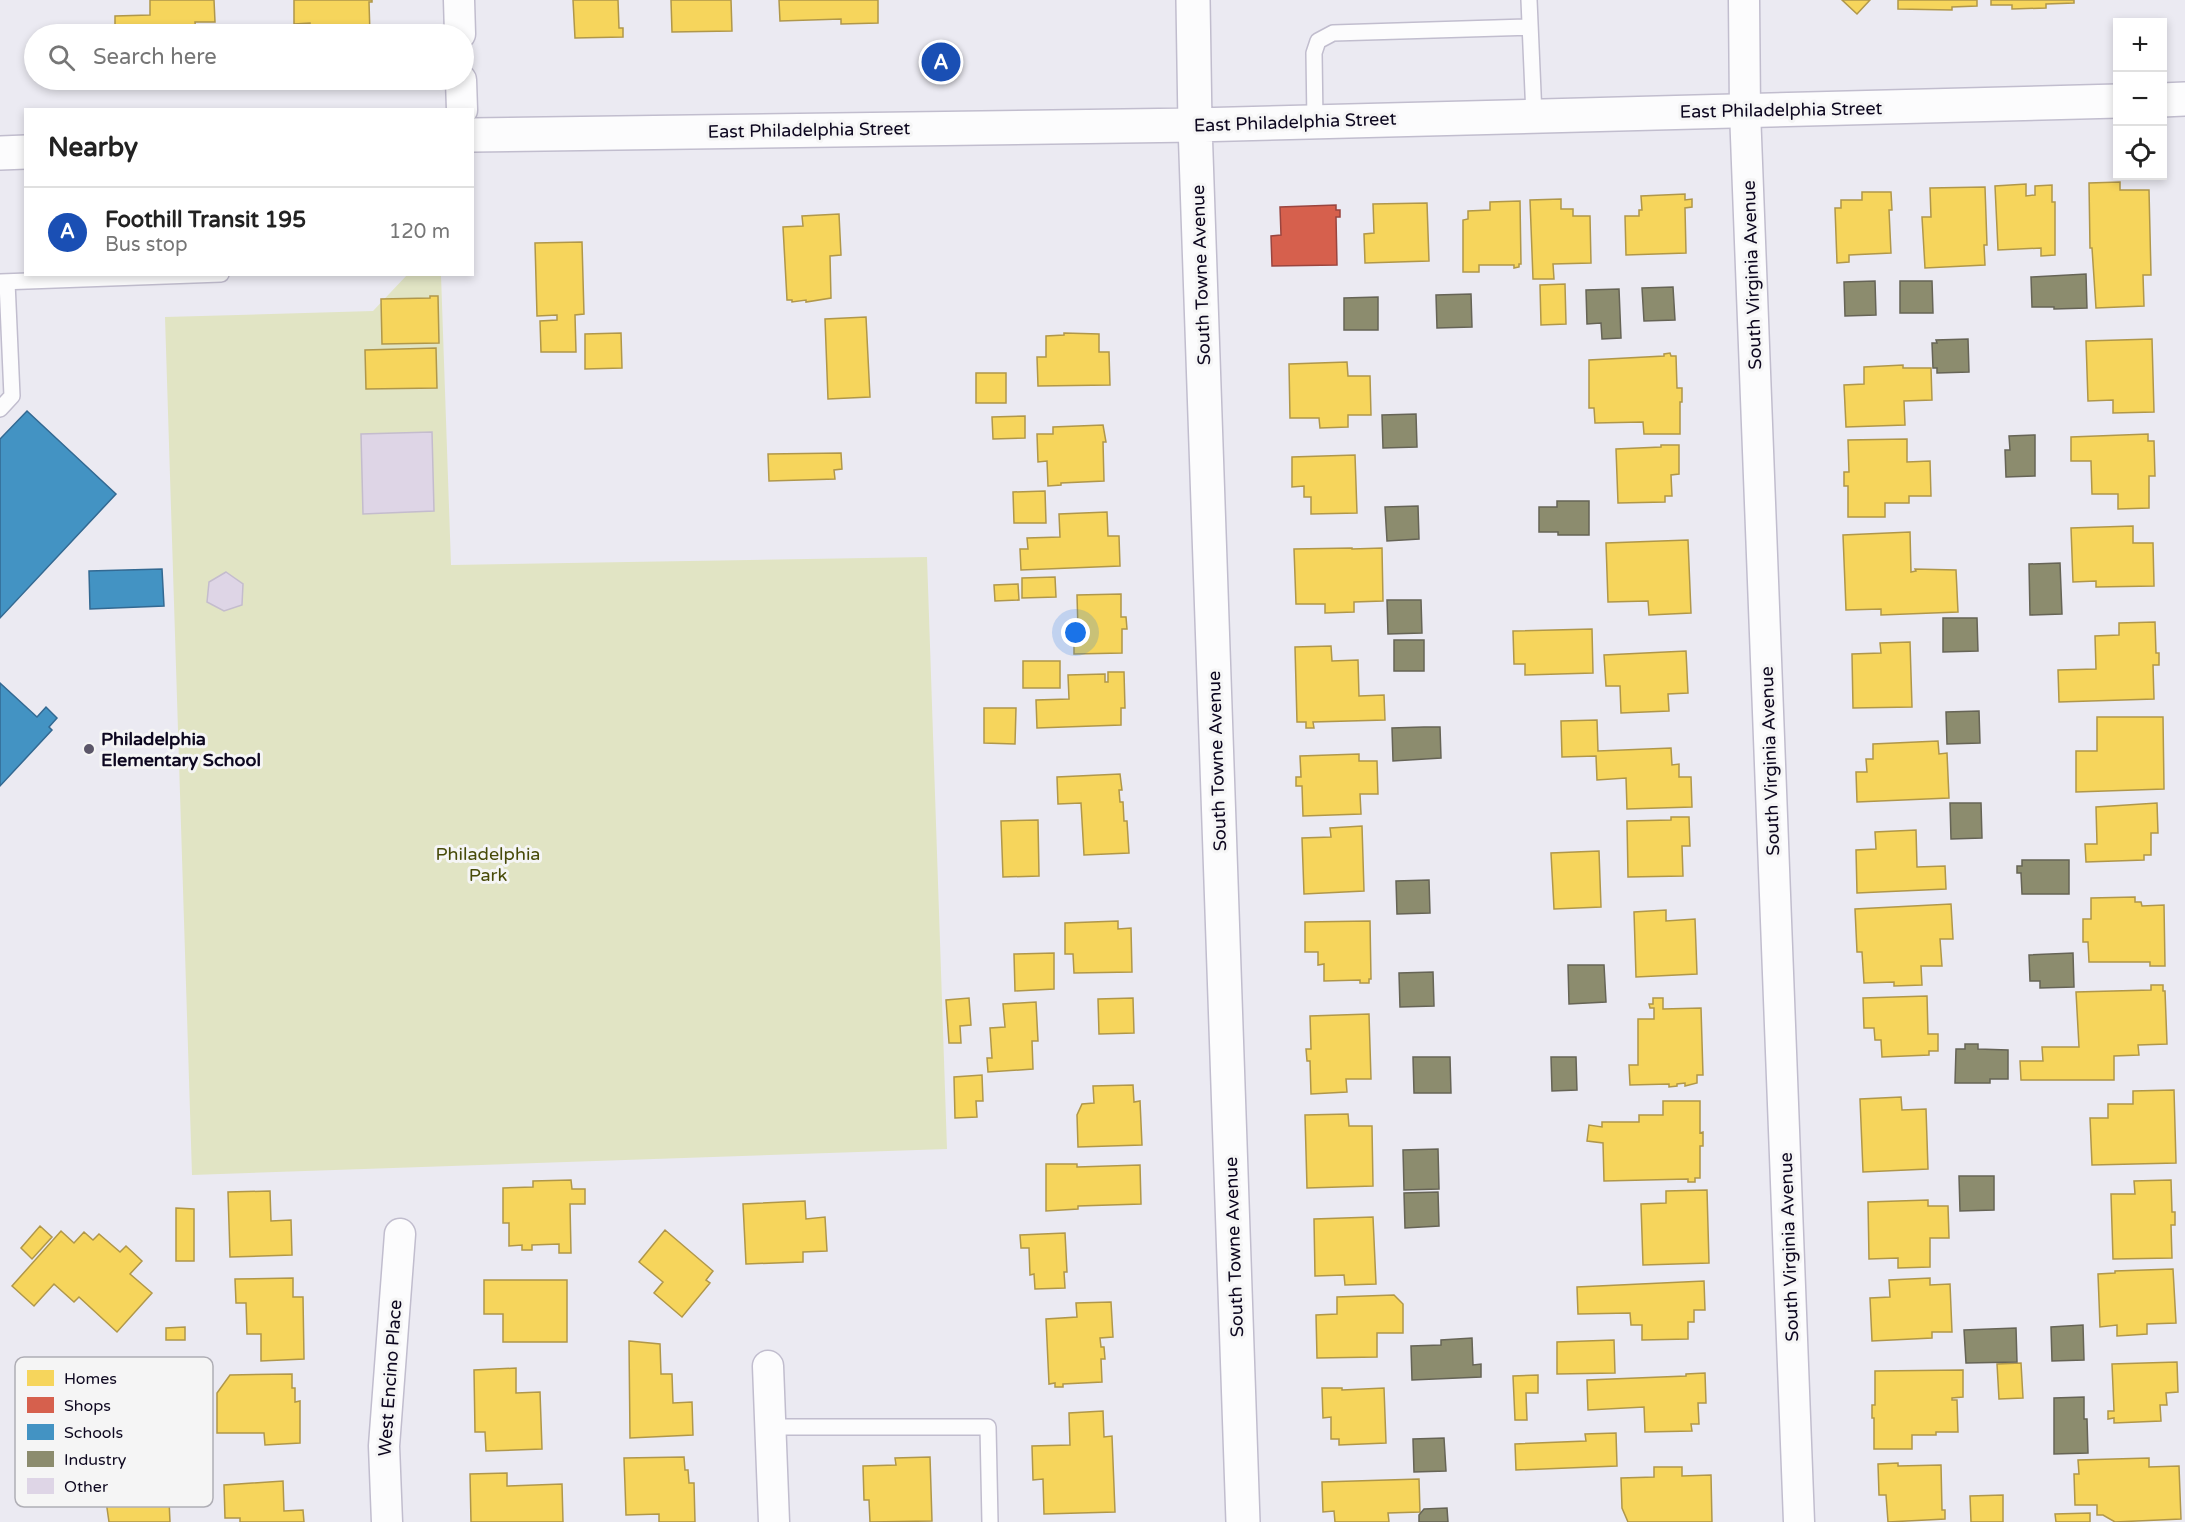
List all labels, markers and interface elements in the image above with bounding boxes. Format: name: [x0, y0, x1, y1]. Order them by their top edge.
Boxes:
map controls: [2113, 18, 2167, 180]
button: +: [2113, 18, 2167, 72]
search box: [24, 24, 474, 90]
pin: A: [922, 40, 960, 84]
icon: search: [45, 41, 78, 74]
text: Search here: [93, 44, 217, 70]
button: −: [2113, 72, 2167, 126]
street label: East Philadelphia Street: [1679, 97, 1883, 123]
street label: East Philadelphia Street: [1193, 107, 1397, 137]
street label: East Philadelphia Street: [707, 117, 911, 143]
button: locate: [2113, 126, 2167, 180]
text: Nearby: [48, 132, 138, 163]
street label: South Virginia Avenue: [1738, 180, 1766, 370]
street label: South Towne Avenue: [1187, 184, 1215, 366]
text: Foothill Transit 195: [105, 207, 306, 233]
text: A: [60, 220, 75, 244]
text: 120 m: [389, 220, 450, 244]
text: Bus stop: [105, 233, 188, 257]
your location: [1061, 618, 1090, 647]
street label: South Virginia Avenue: [1756, 666, 1784, 856]
street label: South Towne Avenue: [1203, 670, 1231, 852]
place label: Philadelphia Elementary School: [101, 728, 261, 771]
marker: Philadelphia Elementary School: [82, 742, 96, 756]
park label: Philadelphia Park: [436, 843, 540, 886]
street label: South Virginia Avenue: [1775, 1152, 1803, 1342]
street label: South Towne Avenue: [1220, 1156, 1248, 1338]
street label: West Encino Place: [374, 1299, 406, 1457]
legend: [15, 1357, 213, 1507]
text: Homes: [64, 1369, 117, 1389]
text: Shops: [64, 1396, 111, 1416]
text: Schools: [64, 1423, 123, 1443]
text: Industry: [64, 1450, 127, 1470]
text: Other: [64, 1477, 109, 1497]

